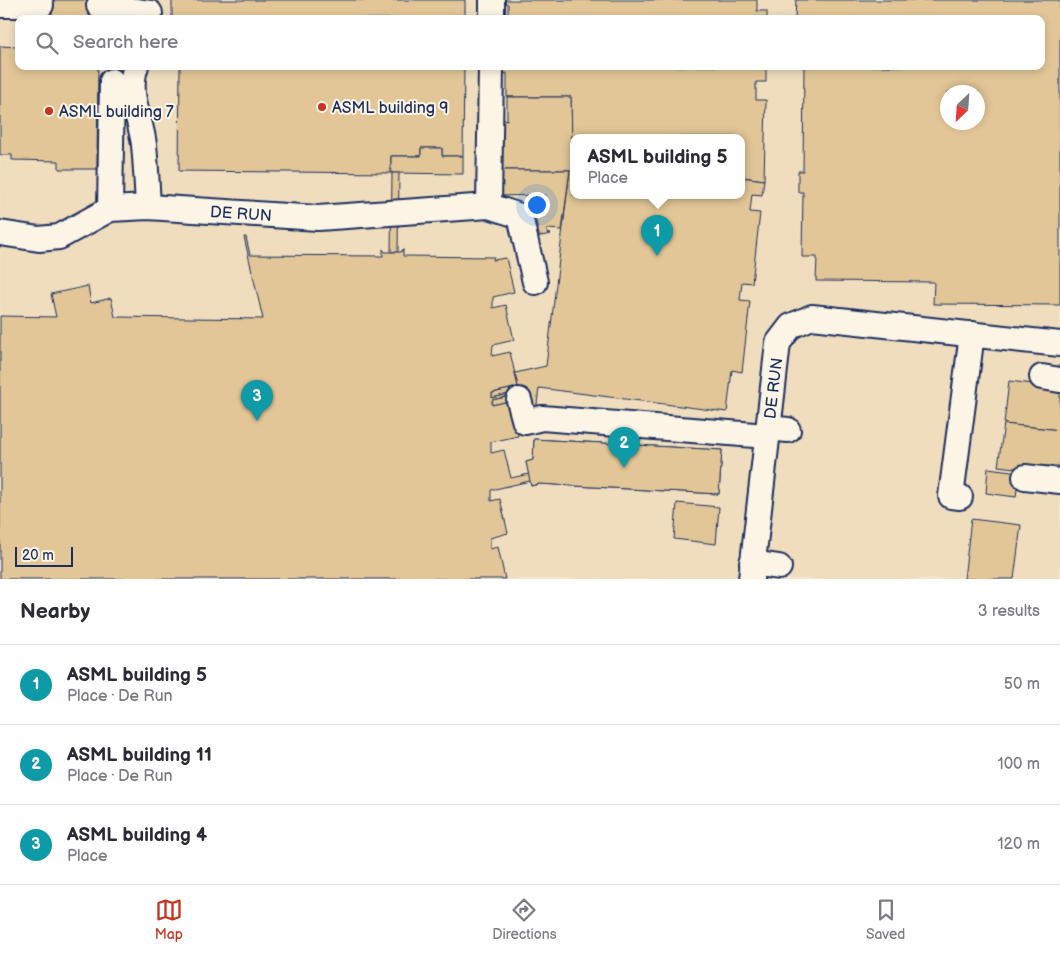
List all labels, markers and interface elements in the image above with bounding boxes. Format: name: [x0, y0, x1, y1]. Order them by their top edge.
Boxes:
search box: [15, 15, 1045, 70]
icon: search: [33, 29, 61, 57]
text: Search here: [73, 31, 178, 54]
north arrow: [940, 85, 985, 130]
place label: ASML building 9: [332, 99, 448, 118]
marker: ASML building 9: [316, 101, 328, 113]
place label: ASML building 7: [59, 103, 174, 122]
marker: ASML building 7: [43, 105, 55, 117]
popup: [570, 134, 745, 199]
text: ASML building 5: [588, 146, 727, 169]
text: Place: [588, 169, 628, 188]
your location: [524, 192, 550, 218]
street label: DE RUN: [210, 203, 272, 226]
pin: 1: [641, 215, 673, 256]
street label: DE RUN: [761, 357, 787, 420]
pin: 3: [241, 380, 273, 421]
pin: 2: [608, 427, 640, 468]
scale bar: [15, 544, 72, 567]
text: 20 m: [22, 547, 54, 564]
text: Nearby: [20, 599, 90, 624]
text: 3 results: [978, 602, 1040, 621]
text: ASML building 5: [67, 664, 207, 687]
text: 1: [33, 675, 39, 694]
text: 50 m: [1004, 675, 1040, 694]
text: Place · De Run: [67, 687, 173, 706]
text: ASML building 11: [67, 744, 212, 767]
text: 2: [31, 755, 41, 774]
text: 100 m: [997, 755, 1040, 774]
text: Place · De Run: [67, 767, 173, 786]
text: ASML building 4: [67, 824, 207, 847]
text: 3: [31, 835, 41, 854]
text: 120 m: [997, 835, 1040, 854]
text: Place: [67, 847, 108, 866]
tab: Map: [155, 896, 183, 943]
tab: Directions: [492, 896, 557, 943]
tab: Saved: [866, 896, 905, 943]

